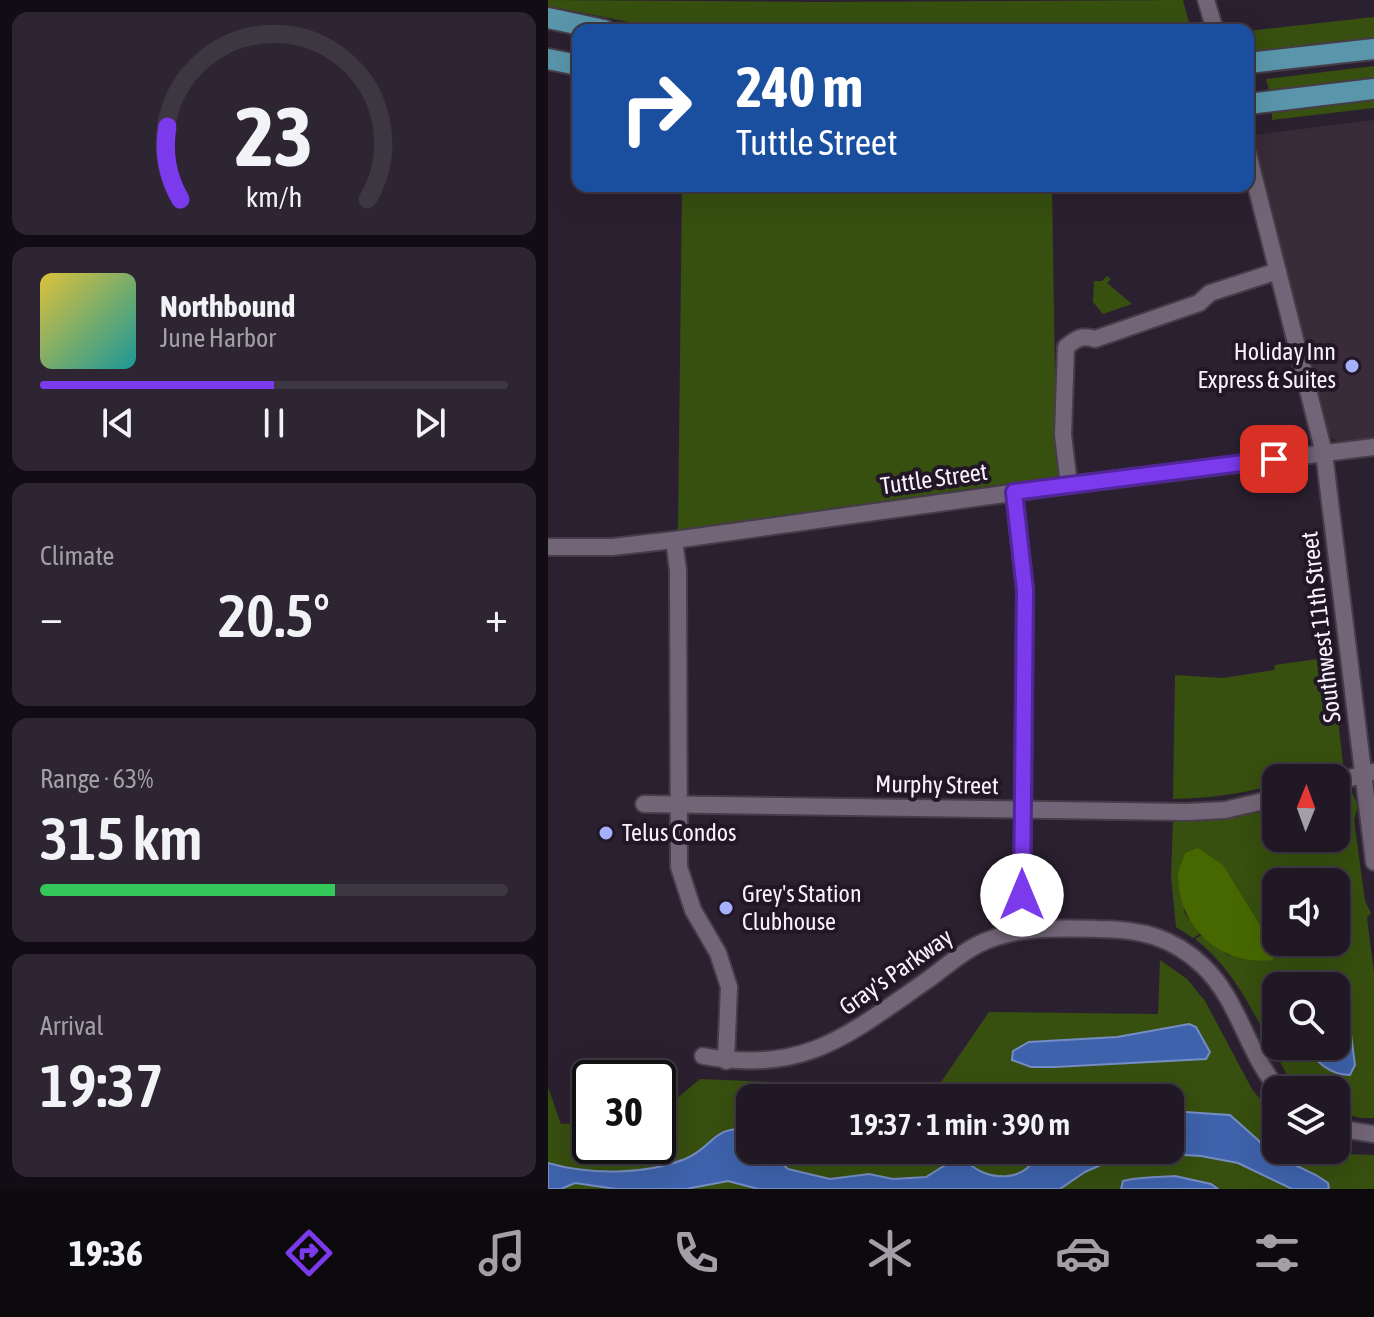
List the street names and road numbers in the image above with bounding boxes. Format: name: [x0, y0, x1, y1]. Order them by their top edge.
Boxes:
street label: Tuttle Street: [879, 458, 989, 499]
street label: Southwest 11th Street: [1295, 530, 1346, 724]
street label: Murphy Street: [875, 770, 999, 799]
street label: Gray's Parkway: [834, 923, 957, 1020]

